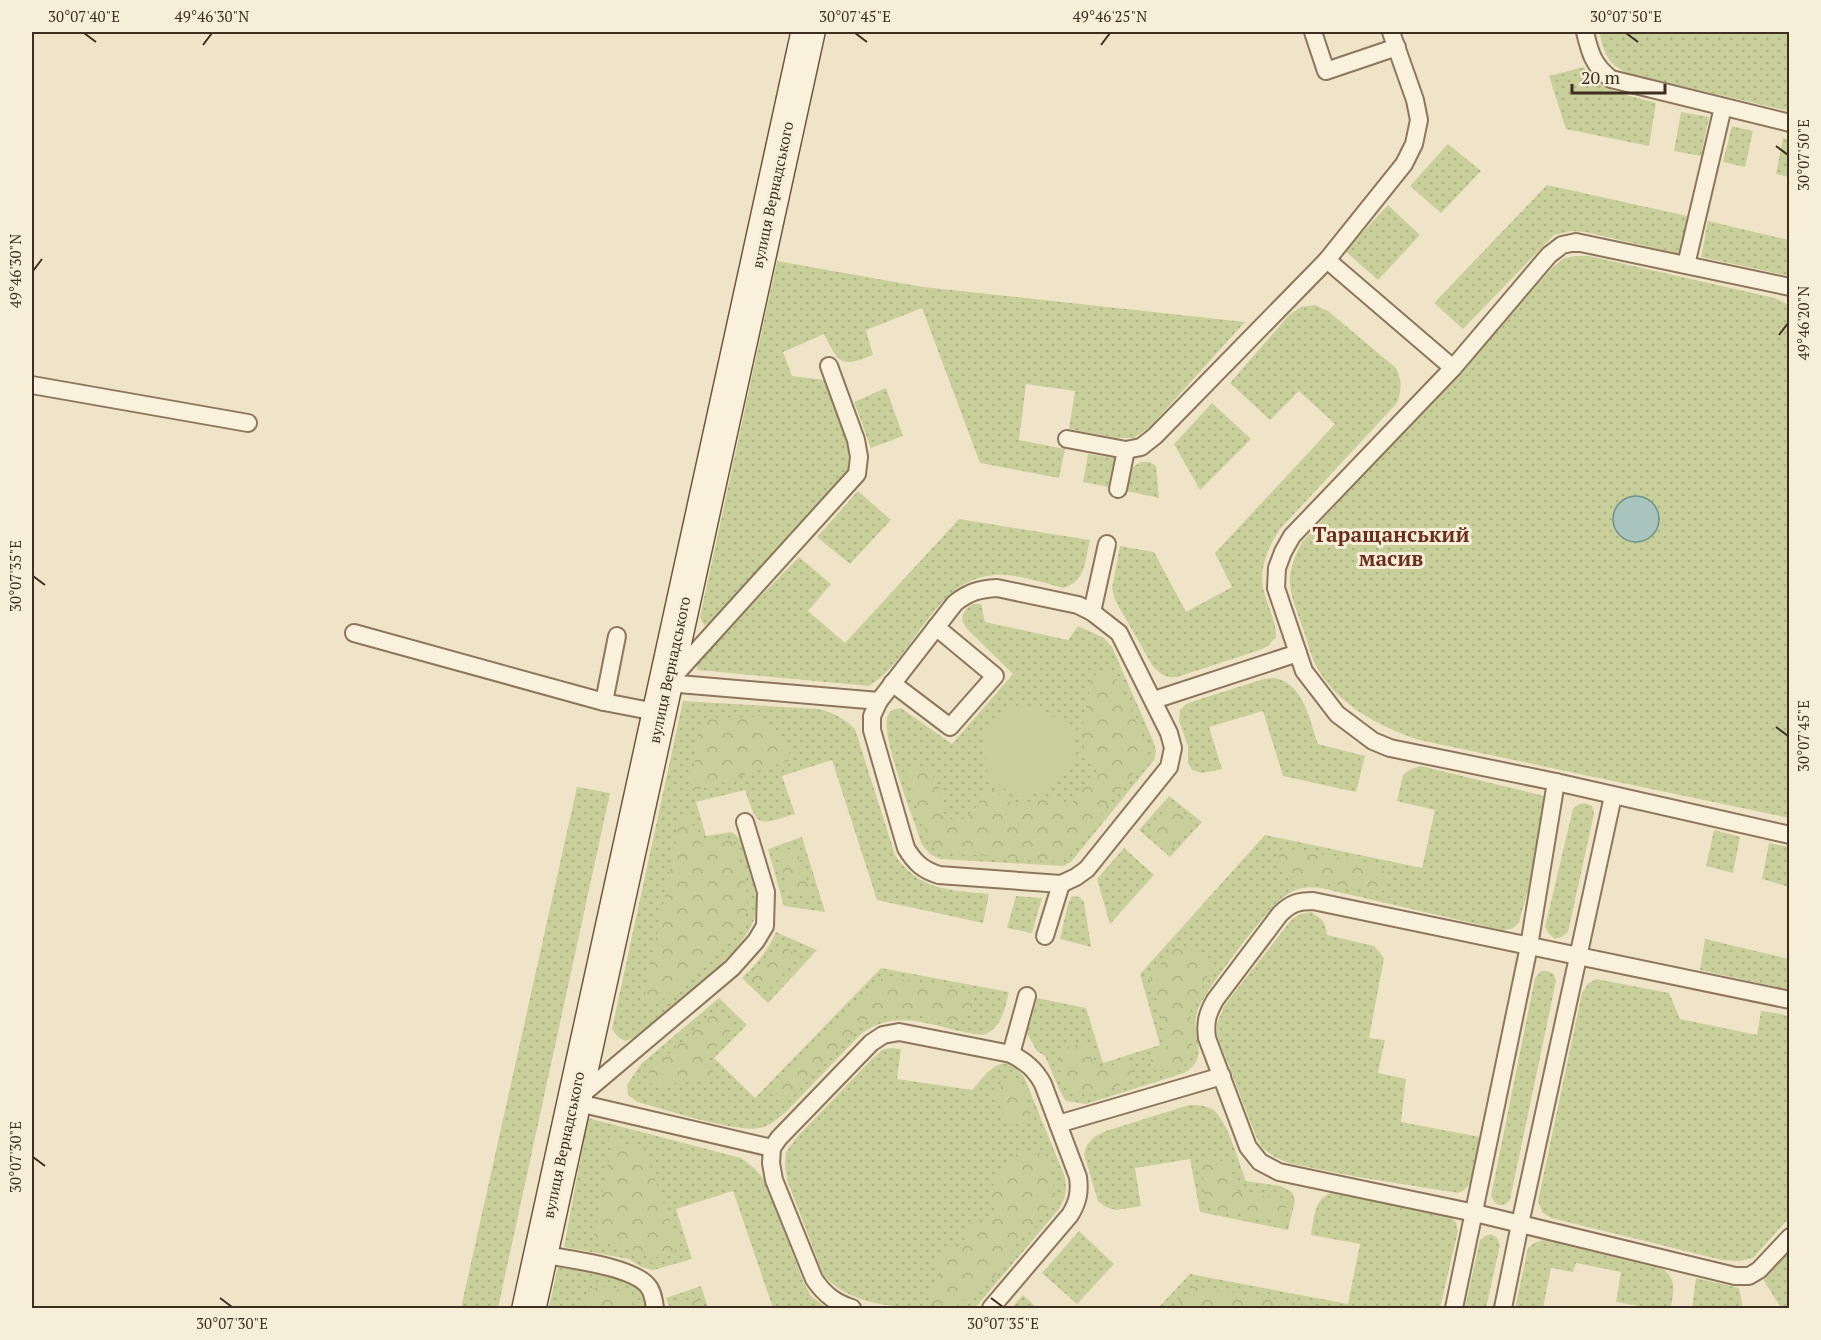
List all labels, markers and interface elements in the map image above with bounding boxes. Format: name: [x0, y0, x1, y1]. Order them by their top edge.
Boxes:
text: 30°07'40"E: [48, 6, 120, 26]
text: 49°46'30"N: [175, 6, 249, 26]
text: 30°07'45"E: [819, 6, 891, 26]
text: 49°46'25"N: [1073, 6, 1147, 26]
text: 30°07'50"E: [1590, 6, 1662, 26]
scale bar: [1572, 57, 1665, 95]
text: 20 m: [1581, 65, 1621, 89]
text: 30°07'50"E: [1793, 119, 1813, 191]
street label: вулиця Вернадського: [747, 120, 797, 270]
text: 49°46'30"N: [5, 234, 25, 308]
text: 49°46'20"N: [1793, 286, 1813, 360]
district label: Таращанський масив: [1313, 520, 1469, 572]
text: 30°07'35"E: [5, 540, 25, 612]
street label: вулиця Вернадського: [644, 595, 694, 745]
text: 30°07'45"E: [1793, 700, 1813, 772]
street label: вулиця Вернадського: [538, 1070, 588, 1220]
text: 30°07'30"E: [5, 1121, 25, 1193]
text: 30°07'30"E: [196, 1313, 268, 1333]
text: 30°07'35"E: [967, 1313, 1039, 1333]

